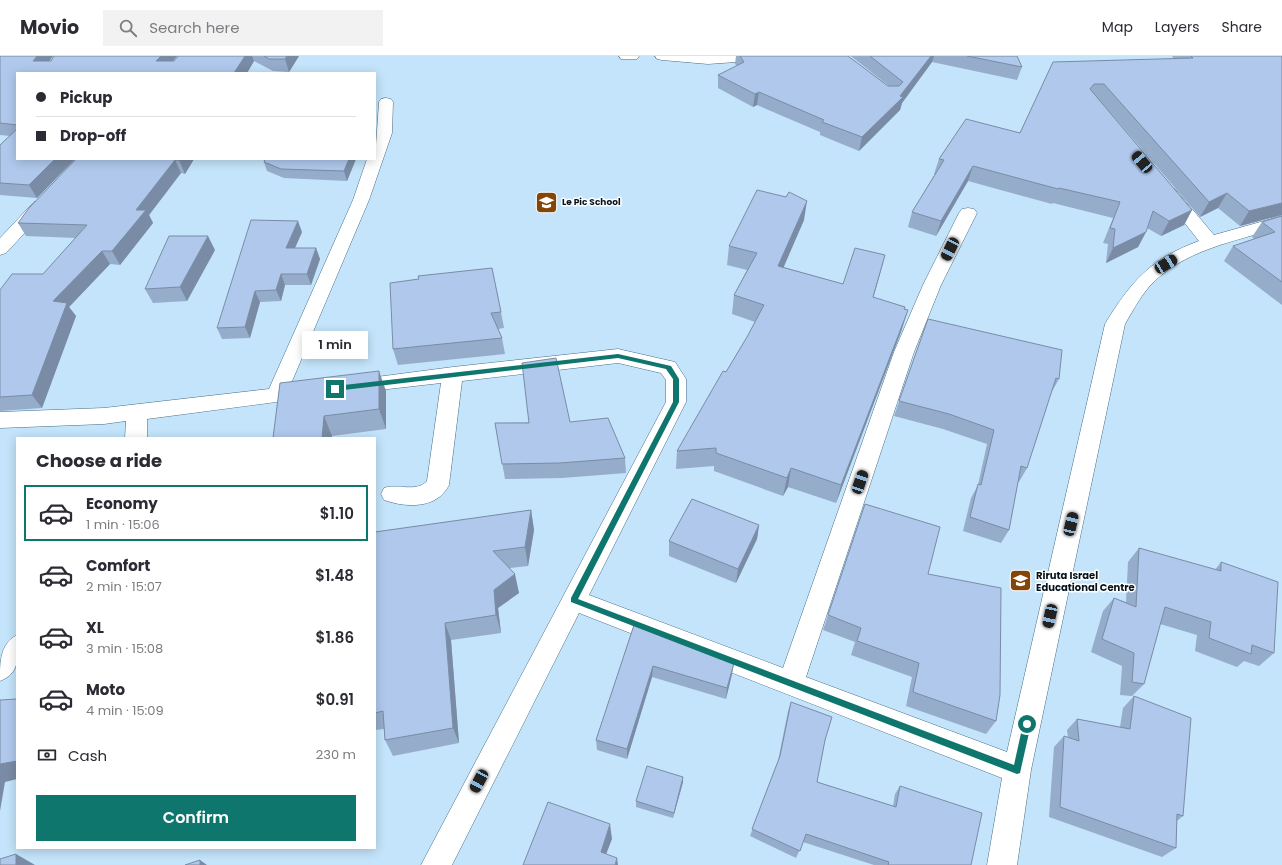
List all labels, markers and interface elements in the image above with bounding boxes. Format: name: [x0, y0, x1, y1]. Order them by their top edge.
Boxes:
search box: [103, 10, 383, 46]
text: Movio: [20, 14, 79, 41]
icon: search: [117, 17, 139, 39]
text: Search here: [149, 17, 240, 38]
text: Map: [1102, 17, 1133, 37]
text: Layers: [1155, 17, 1199, 37]
text: Share: [1221, 17, 1262, 37]
text: Pickup: [60, 87, 112, 108]
text: Drop-off: [60, 125, 126, 146]
car: [1130, 149, 1154, 175]
school or university icon: Le Pic School: [533, 189, 559, 215]
place label: Le Pic School: [562, 196, 621, 208]
car: [939, 236, 961, 262]
car: [1153, 253, 1179, 275]
callout: 1 min: [302, 331, 368, 359]
text: 1 min: [318, 335, 352, 354]
route end: [326, 380, 344, 398]
text: Choose a ride: [36, 448, 162, 473]
car: [850, 469, 870, 495]
text: Economy: [86, 493, 158, 514]
icon: car: [38, 495, 74, 531]
text: $1.10: [320, 503, 354, 524]
car: [1062, 511, 1080, 537]
text: 1 min · 15:06: [86, 515, 160, 534]
text: Comfort: [86, 555, 150, 576]
icon: car: [38, 557, 74, 593]
text: $1.48: [315, 565, 354, 586]
school or university icon: Riruta Israel Educational Centre: [1007, 568, 1033, 594]
place label: Riruta Israel Educational Centre: [1036, 568, 1135, 595]
text: 2 min · 15:07: [86, 577, 162, 596]
car: [1042, 603, 1058, 629]
text: XL: [86, 617, 104, 638]
icon: car: [38, 619, 74, 655]
text: $1.86: [316, 627, 354, 648]
text: 3 min · 15:08: [86, 639, 163, 658]
text: Moto: [86, 679, 125, 700]
icon: car: [38, 681, 74, 717]
text: $0.91: [316, 689, 354, 710]
text: 4 min · 15:09: [86, 701, 164, 720]
route start: [1018, 715, 1036, 733]
icon: cash: [36, 744, 58, 766]
text: Cash: [68, 745, 107, 766]
text: 230 m: [316, 745, 356, 764]
car: [468, 768, 490, 794]
button: Confirm: [36, 795, 356, 841]

